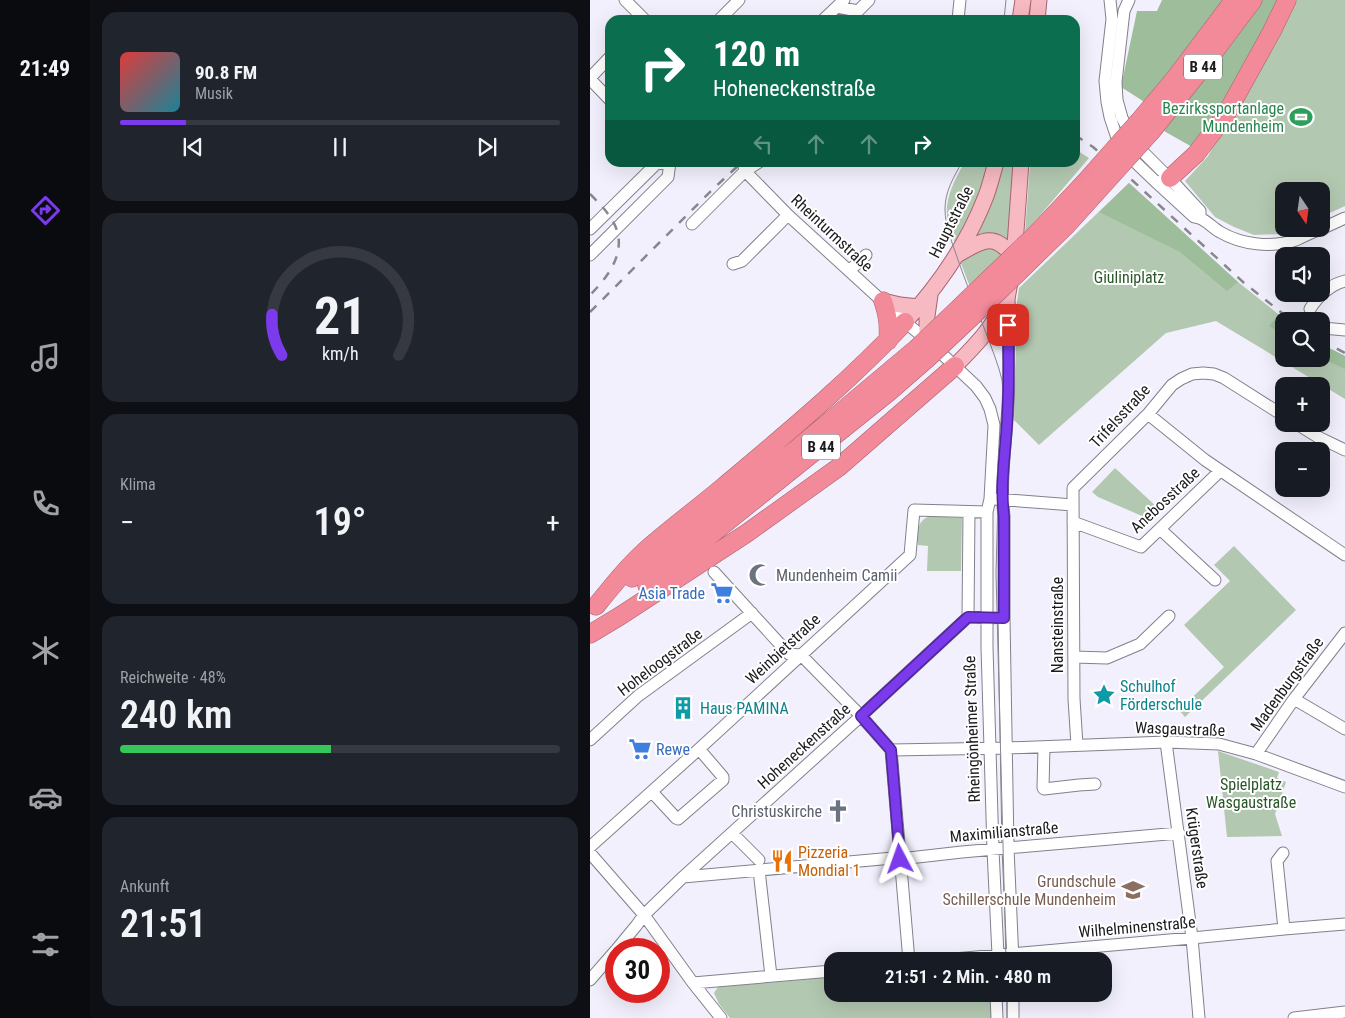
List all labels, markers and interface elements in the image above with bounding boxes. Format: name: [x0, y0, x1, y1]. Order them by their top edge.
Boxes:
text: 120 m: [713, 34, 800, 75]
icon: right: [630, 35, 695, 100]
road number: B 44: [1184, 54, 1222, 80]
text: 21:49: [20, 56, 70, 81]
text: 90.8 FM: [195, 61, 257, 84]
text: Hoheneckenstraße: [713, 76, 876, 101]
text: Musik: [195, 84, 233, 103]
place label: Bezirkssportanlage Mundenheim: [1162, 99, 1284, 136]
sports icon: Bezirkssportanlage Mundenheim: [1288, 104, 1314, 130]
icon: left: [749, 130, 777, 158]
icon: ahead: [802, 130, 830, 158]
icon: ahead: [855, 130, 883, 158]
icon: right: [908, 130, 936, 158]
icon: previous: [179, 133, 207, 161]
icon: pause: [326, 133, 354, 161]
icon: next: [473, 133, 501, 161]
north arrow: [1275, 182, 1330, 238]
map controls: [1275, 182, 1330, 497]
street label: Hauptstraße: [925, 183, 977, 261]
street label: Rheinturmstraße: [787, 190, 877, 276]
icon: directions: [28, 193, 63, 228]
button: sound: [1275, 247, 1330, 302]
park label: Giuliniplatz: [1094, 268, 1164, 287]
text: 21: [314, 286, 366, 347]
pin: [987, 304, 1029, 346]
icon: arrive: [994, 311, 1022, 339]
button: search: [1275, 312, 1330, 367]
icon: music: [28, 340, 63, 375]
text: km/h: [322, 343, 358, 364]
button: +: [1275, 377, 1330, 432]
street label: Trifelsstraße: [1086, 380, 1154, 452]
road number: B 44: [802, 434, 840, 460]
button: −: [1275, 442, 1330, 497]
street label: Anebosstraße: [1126, 463, 1204, 537]
text: Klima: [120, 475, 156, 494]
icon: phone: [28, 486, 63, 521]
text: 19°: [314, 500, 366, 544]
text: −: [120, 506, 134, 539]
text: +: [546, 506, 560, 539]
mosque icon: Mundenheim Camii: [747, 562, 773, 588]
place label: Mundenheim Camii: [776, 566, 898, 585]
street label: Nansteinstraße: [1048, 577, 1067, 673]
supermarket icon: Asia Trade: [709, 580, 735, 606]
place label: Asia Trade: [638, 584, 705, 603]
street label: Weinbietstraße: [742, 610, 824, 688]
street label: Hoheloogstraße: [614, 624, 706, 700]
icon: climate: [28, 633, 63, 668]
street label: Madenburgstraße: [1247, 633, 1327, 735]
street label: Rheingönheimer Straße: [960, 655, 984, 803]
text: Reichweite · 48%: [120, 668, 226, 687]
place label: Schulhof Förderschule: [1120, 677, 1202, 714]
place icon: Schulhof Förderschule: [1091, 682, 1117, 708]
text: 240 km: [120, 693, 232, 737]
building icon: Haus PAMINA: [670, 695, 696, 721]
place label: Haus PAMINA: [700, 699, 789, 718]
street label: Hoheneckenstraße: [754, 699, 854, 793]
street label: Wasgaustraße: [1135, 718, 1225, 740]
supermarket icon: Rewe: [627, 736, 653, 762]
place label: Rewe: [656, 740, 690, 759]
park label: Spielplatz Wasgaustraße: [1206, 775, 1296, 812]
icon: car: [28, 780, 63, 815]
church icon: Christuskirche: [825, 798, 851, 824]
place label: Christuskirche: [731, 802, 822, 821]
street label: Krügerstraße: [1182, 806, 1212, 890]
street label: Maximilianstraße: [949, 818, 1059, 846]
position arrow: [873, 832, 925, 884]
place label: Pizzeria Mondial 1: [798, 843, 860, 880]
restaurant icon: Pizzeria Mondial 1: [769, 848, 795, 874]
place label: Grundschule Schillerschule Mundenheim: [943, 872, 1116, 909]
text: Ankunft: [120, 877, 169, 896]
school or university icon: Grundschule Schillerschule Mundenheim: [1120, 877, 1146, 903]
text: 21:51: [120, 902, 206, 946]
street label: Wilhelminenstraße: [1078, 912, 1196, 942]
icon: filters: [28, 927, 63, 962]
speed limit sign: 30: [605, 938, 670, 1003]
text: 21:51 · 2 Min. · 480 m: [885, 965, 1051, 988]

